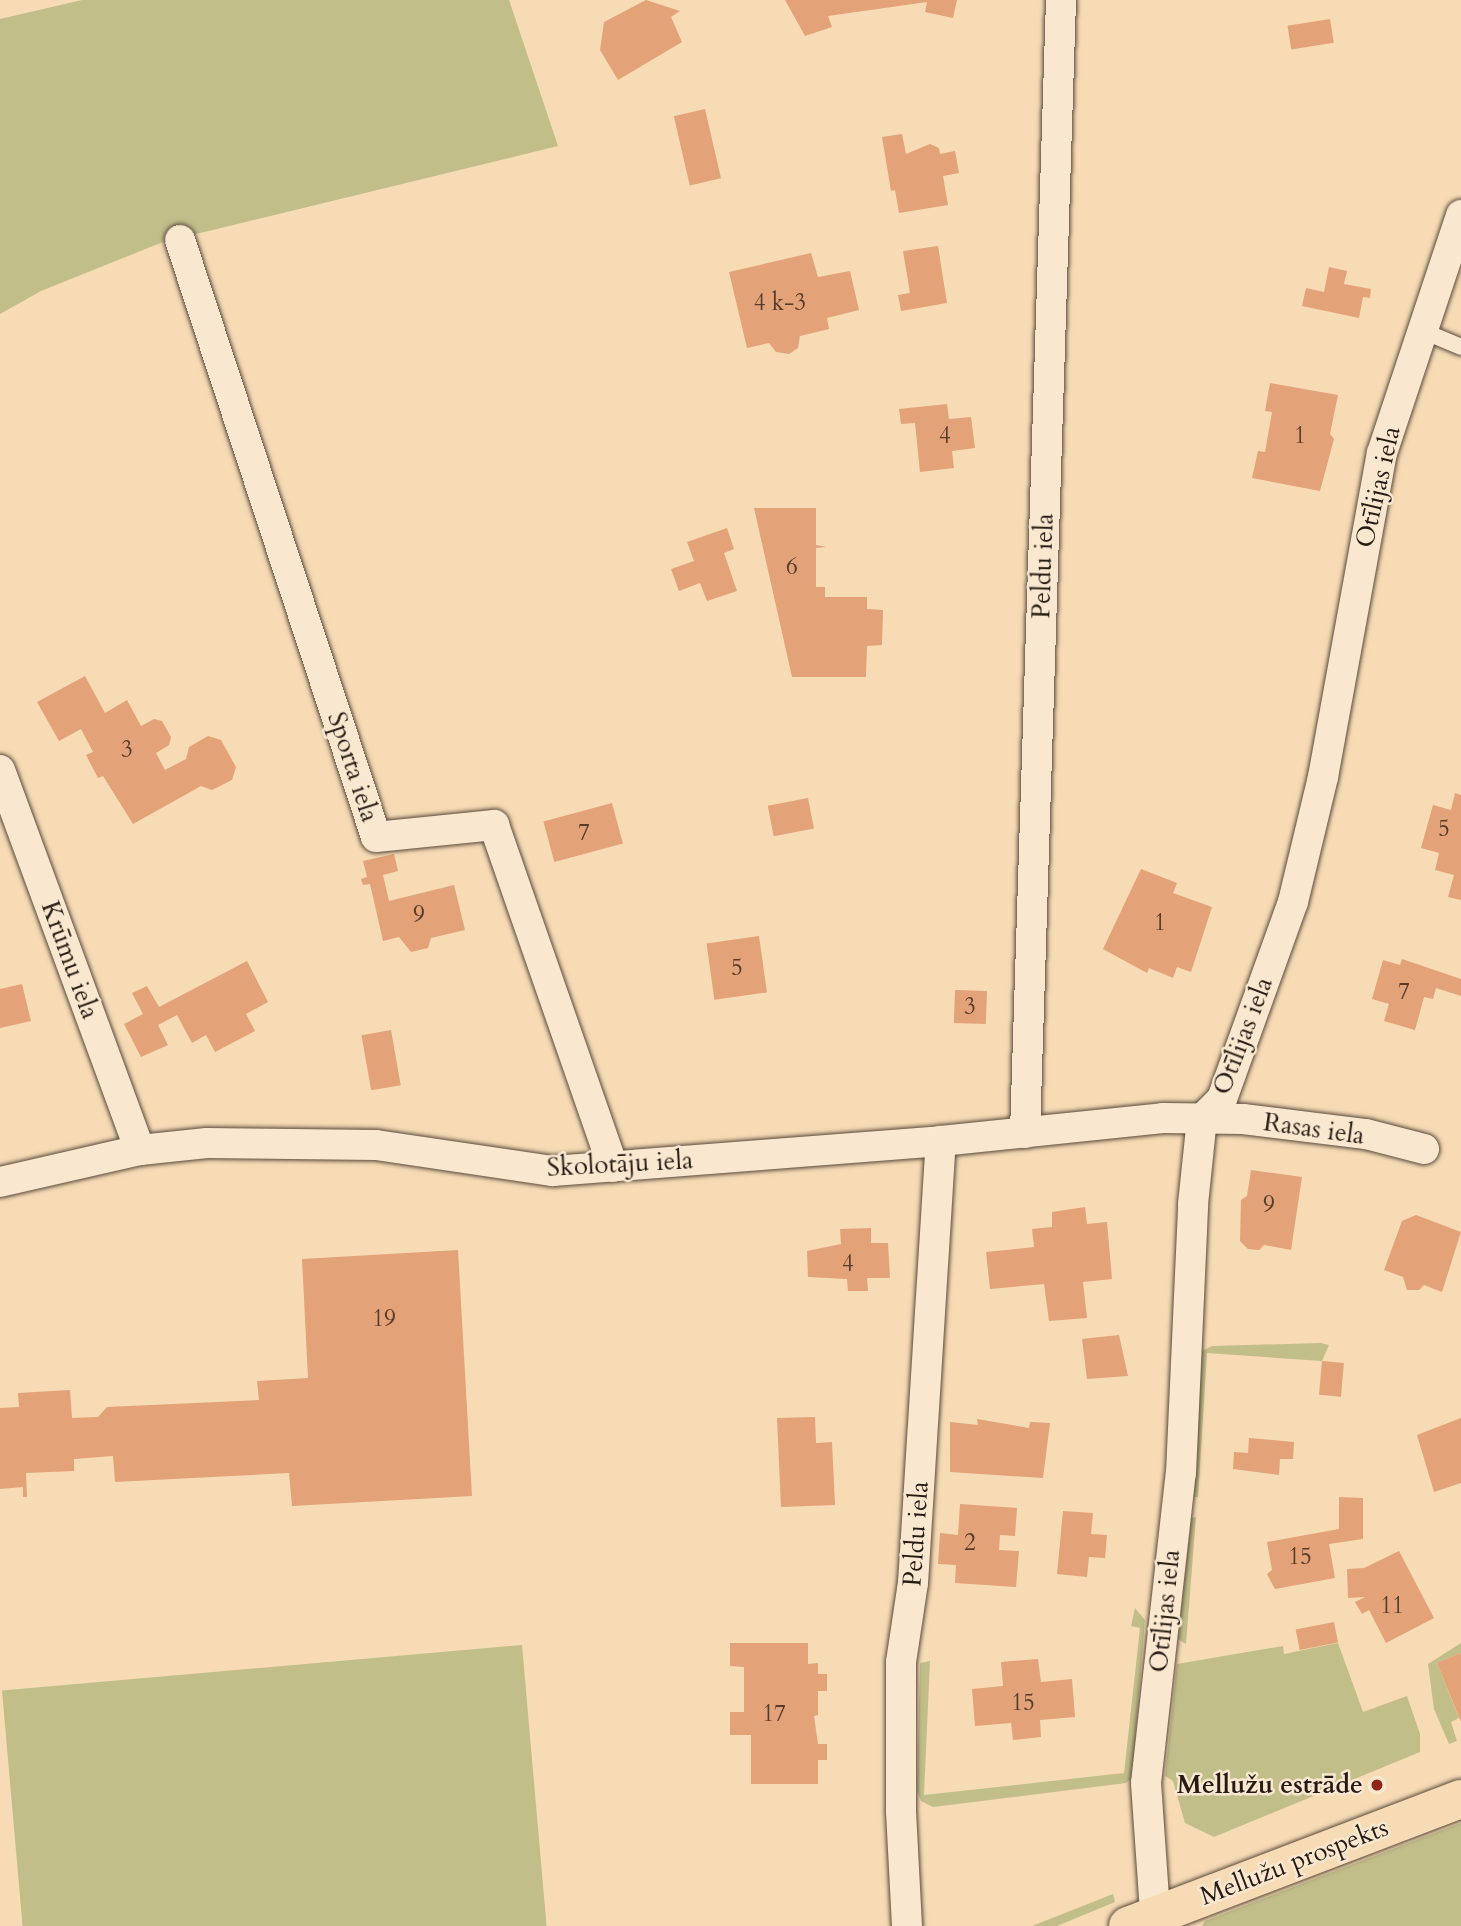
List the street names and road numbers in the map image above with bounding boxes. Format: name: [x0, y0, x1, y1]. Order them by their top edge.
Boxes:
street label: Otīlijas iela: [1349, 423, 1407, 551]
street label: Peldu iela: [1026, 513, 1060, 619]
street label: Sporta iela: [321, 708, 385, 826]
street label: Krūmu iela: [34, 897, 106, 1023]
street label: Otīlijas iela: [1206, 973, 1280, 1099]
street label: Rasas iela: [1261, 1106, 1367, 1152]
street label: Skolotāju iela: [546, 1145, 694, 1183]
street label: Peldu iela: [897, 1480, 935, 1588]
street label: Otīlijas iela: [1143, 1548, 1187, 1674]
street label: Mellužu prospekts: [1195, 1812, 1393, 1912]

